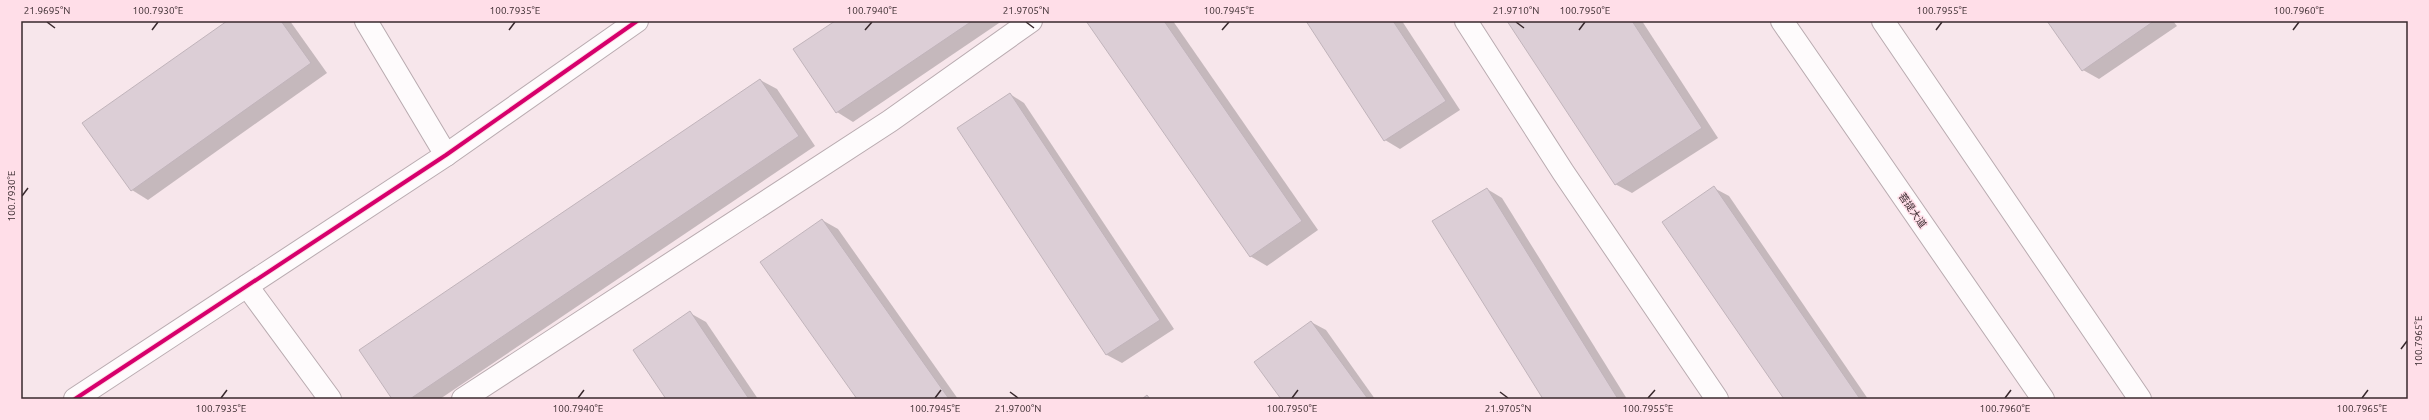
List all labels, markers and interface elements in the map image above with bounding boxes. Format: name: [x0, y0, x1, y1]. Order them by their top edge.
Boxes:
text: 21.9695°N: [24, 5, 70, 16]
text: 100.7930°E: [133, 5, 184, 16]
text: 100.7935°E: [490, 5, 541, 16]
text: 100.7940°E: [847, 5, 898, 16]
text: 21.9705°N: [1003, 5, 1049, 16]
text: 100.7945°E: [1204, 5, 1255, 16]
text: 21.9710°N: [1493, 5, 1539, 16]
text: 100.7950°E: [1560, 5, 1611, 16]
text: 100.7955°E: [1917, 5, 1968, 16]
text: 100.7960°E: [2274, 5, 2325, 16]
text: 100.7930°E: [6, 170, 17, 221]
street label: 菩提大道: [1897, 191, 1929, 230]
text: 100.7965°E: [2413, 315, 2424, 366]
text: 100.7935°E: [196, 403, 247, 414]
text: 100.7940°E: [553, 403, 604, 414]
text: 100.7945°E: [910, 403, 961, 414]
text: 21.9700°N: [995, 403, 1041, 414]
text: 100.7950°E: [1267, 403, 1318, 414]
text: 21.9705°N: [1485, 403, 1531, 414]
text: 100.7955°E: [1623, 403, 1674, 414]
text: 100.7960°E: [1980, 403, 2031, 414]
text: 100.7965°E: [2337, 403, 2388, 414]

